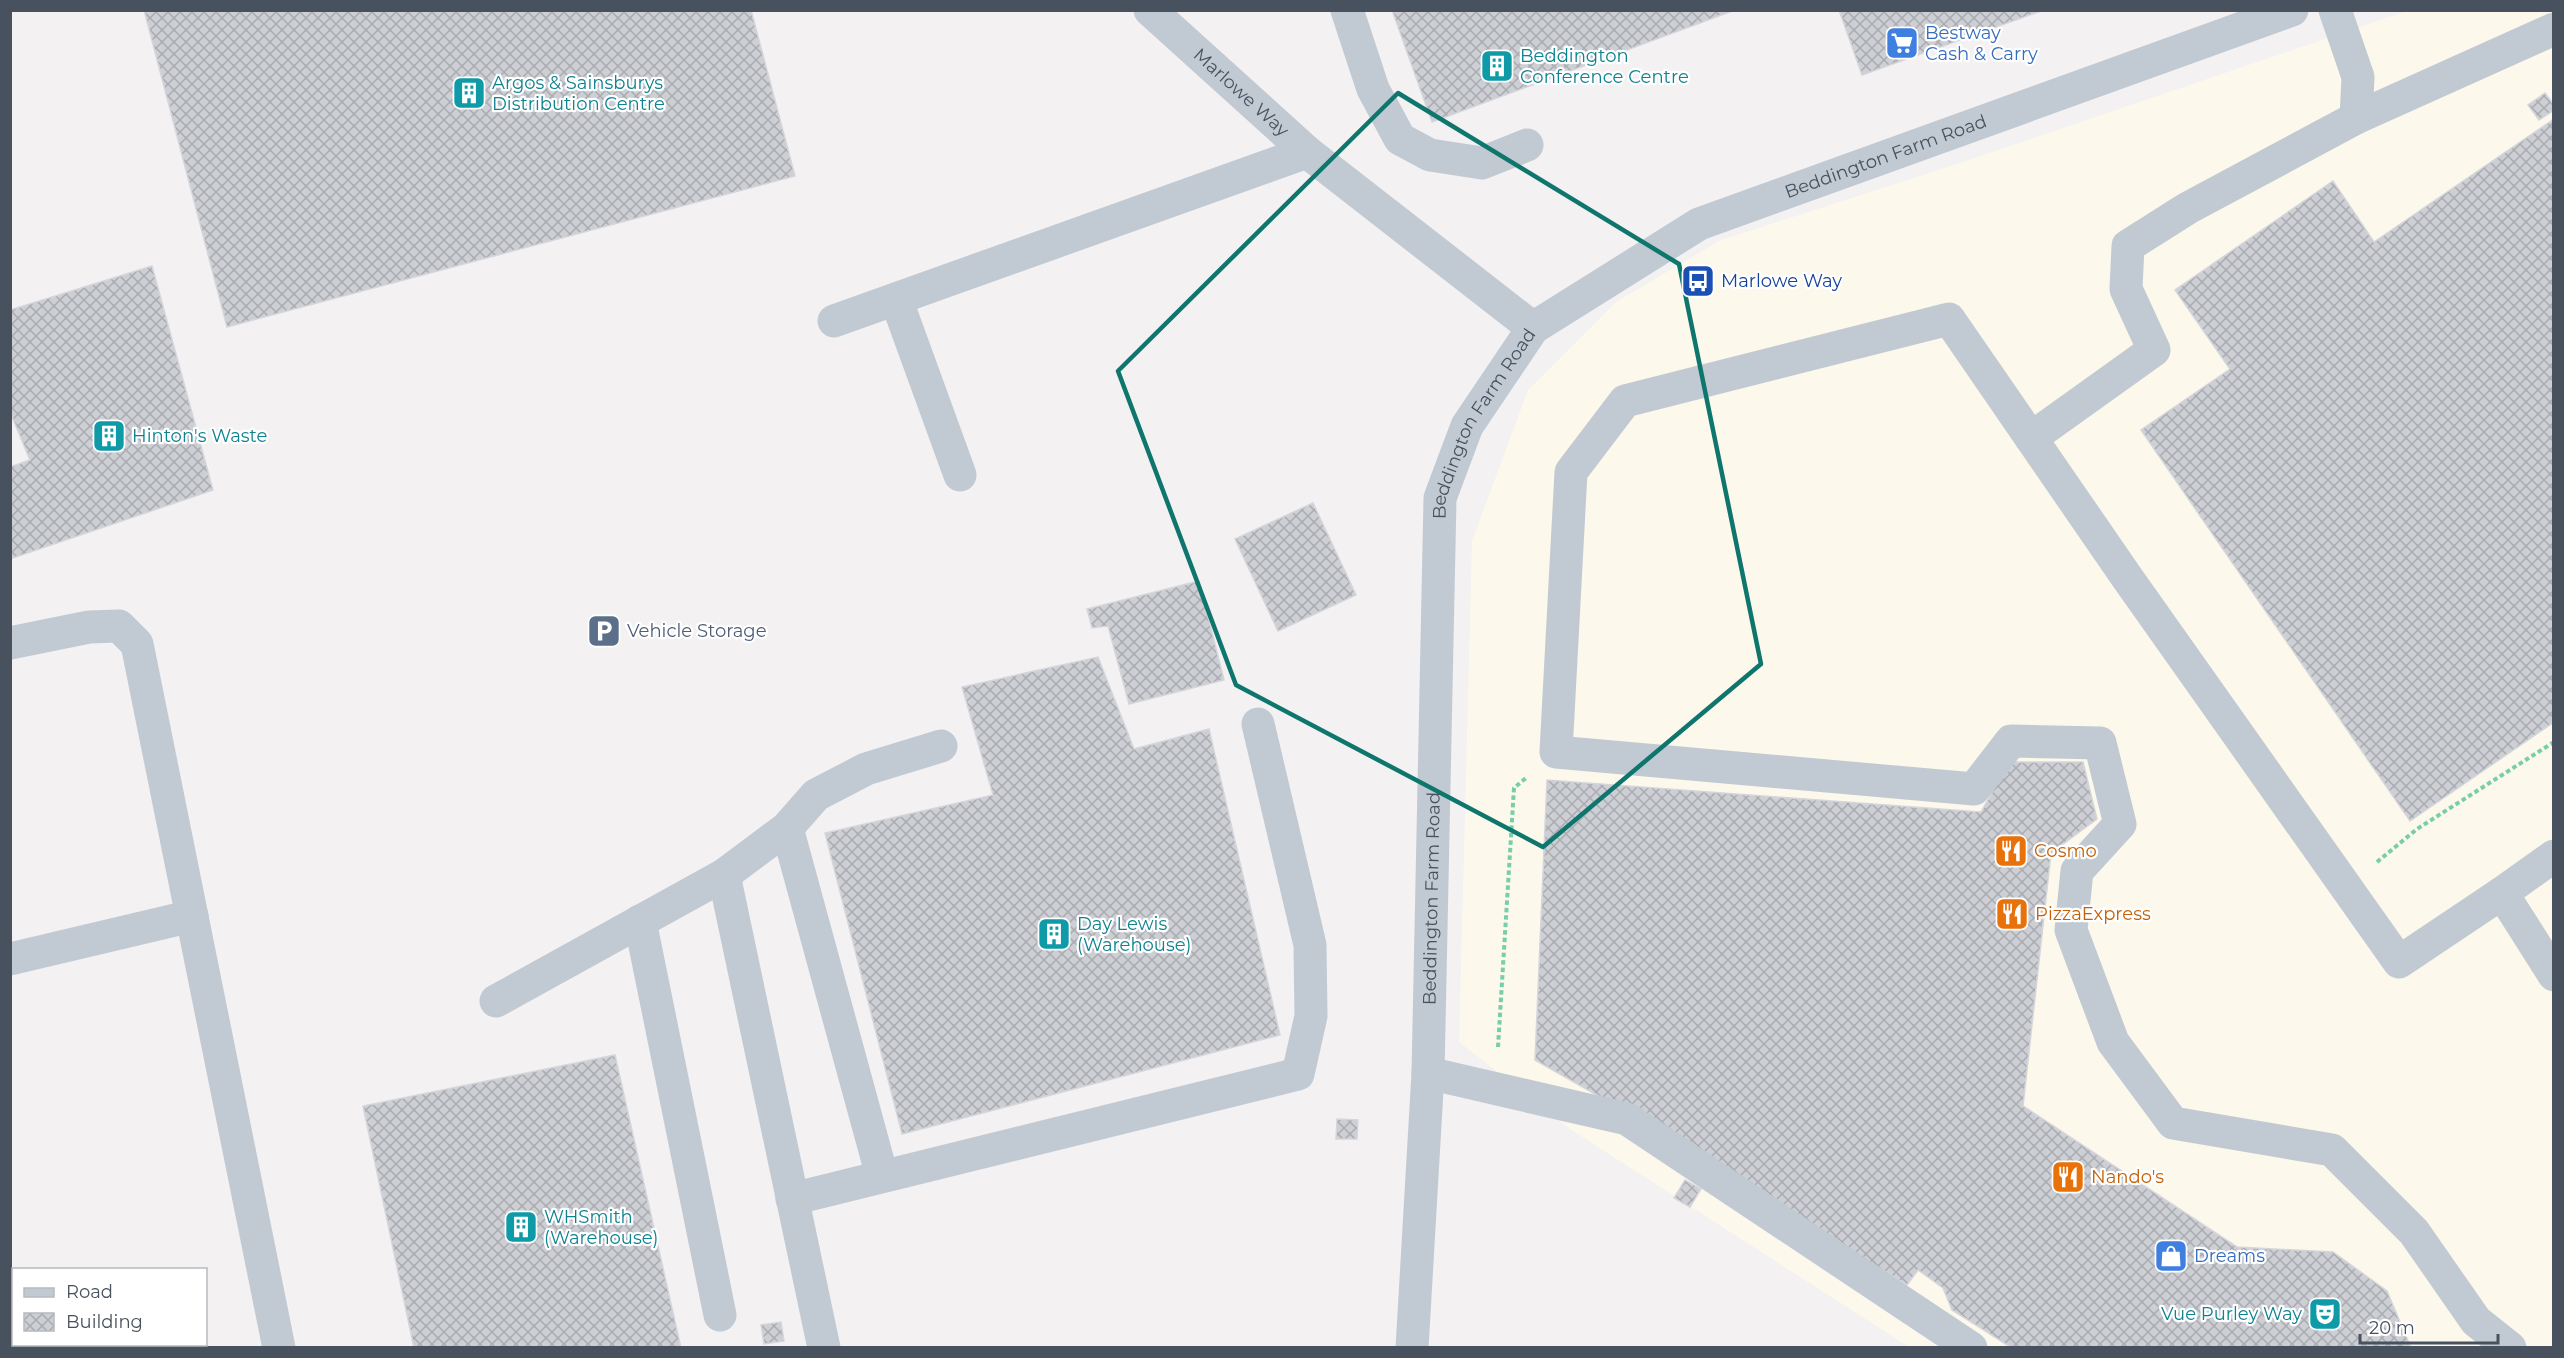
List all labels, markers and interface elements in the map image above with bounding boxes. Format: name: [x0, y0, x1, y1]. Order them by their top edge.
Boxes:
place label: Bestway Cash & Carry: [1925, 22, 2038, 65]
supermarket icon: Bestway Cash & Carry: [1884, 25, 1920, 61]
street label: Marlowe Way: [1189, 44, 1294, 141]
place label: Beddington Conference Centre: [1520, 45, 1689, 88]
building icon: Beddington Conference Centre: [1479, 48, 1515, 84]
place label: Argos & Sainsburys Distribution Centre: [492, 72, 665, 115]
building icon: Argos & Sainsburys Distribution Centre: [451, 75, 487, 111]
street label: Beddington Farm Road: [1782, 110, 1990, 203]
bus stop icon: Marlowe Way: [1680, 263, 1716, 299]
place label: Marlowe Way: [1721, 270, 1842, 292]
street label: Beddington Farm Road: [1429, 324, 1540, 519]
building icon: Hinton's Waste: [91, 418, 127, 454]
place label: Hinton's Waste: [132, 425, 268, 447]
parking icon: Vehicle Storage: [586, 613, 622, 649]
place label: Vehicle Storage: [627, 620, 767, 642]
street label: Beddington Farm Road: [1418, 792, 1445, 1005]
restaurant icon: Cosmo: [1993, 833, 2029, 869]
place label: Cosmo: [2034, 840, 2097, 862]
restaurant icon: PizzaExpress: [1994, 896, 2030, 932]
place label: PizzaExpress: [2035, 903, 2151, 925]
place label: Day Lewis (Warehouse): [1077, 913, 1192, 956]
building icon: Day Lewis (Warehouse): [1036, 916, 1072, 952]
restaurant icon: Nando's: [2050, 1159, 2086, 1195]
place label: Nando's: [2091, 1166, 2164, 1188]
place label: WHSmith (Warehouse): [544, 1206, 659, 1249]
building icon: WHSmith (Warehouse): [503, 1209, 539, 1245]
shop icon: Dreams: [2153, 1238, 2189, 1274]
place label: Dreams: [2194, 1245, 2265, 1267]
legend: [12, 1268, 207, 1346]
text: Road: [66, 1281, 113, 1303]
theatre icon: Vue Purley Way: [2307, 1296, 2343, 1332]
place label: Vue Purley Way: [2161, 1303, 2302, 1325]
scale bar: [2360, 1307, 2498, 1345]
text: Building: [66, 1311, 143, 1333]
text: 20 m: [2369, 1317, 2415, 1339]

